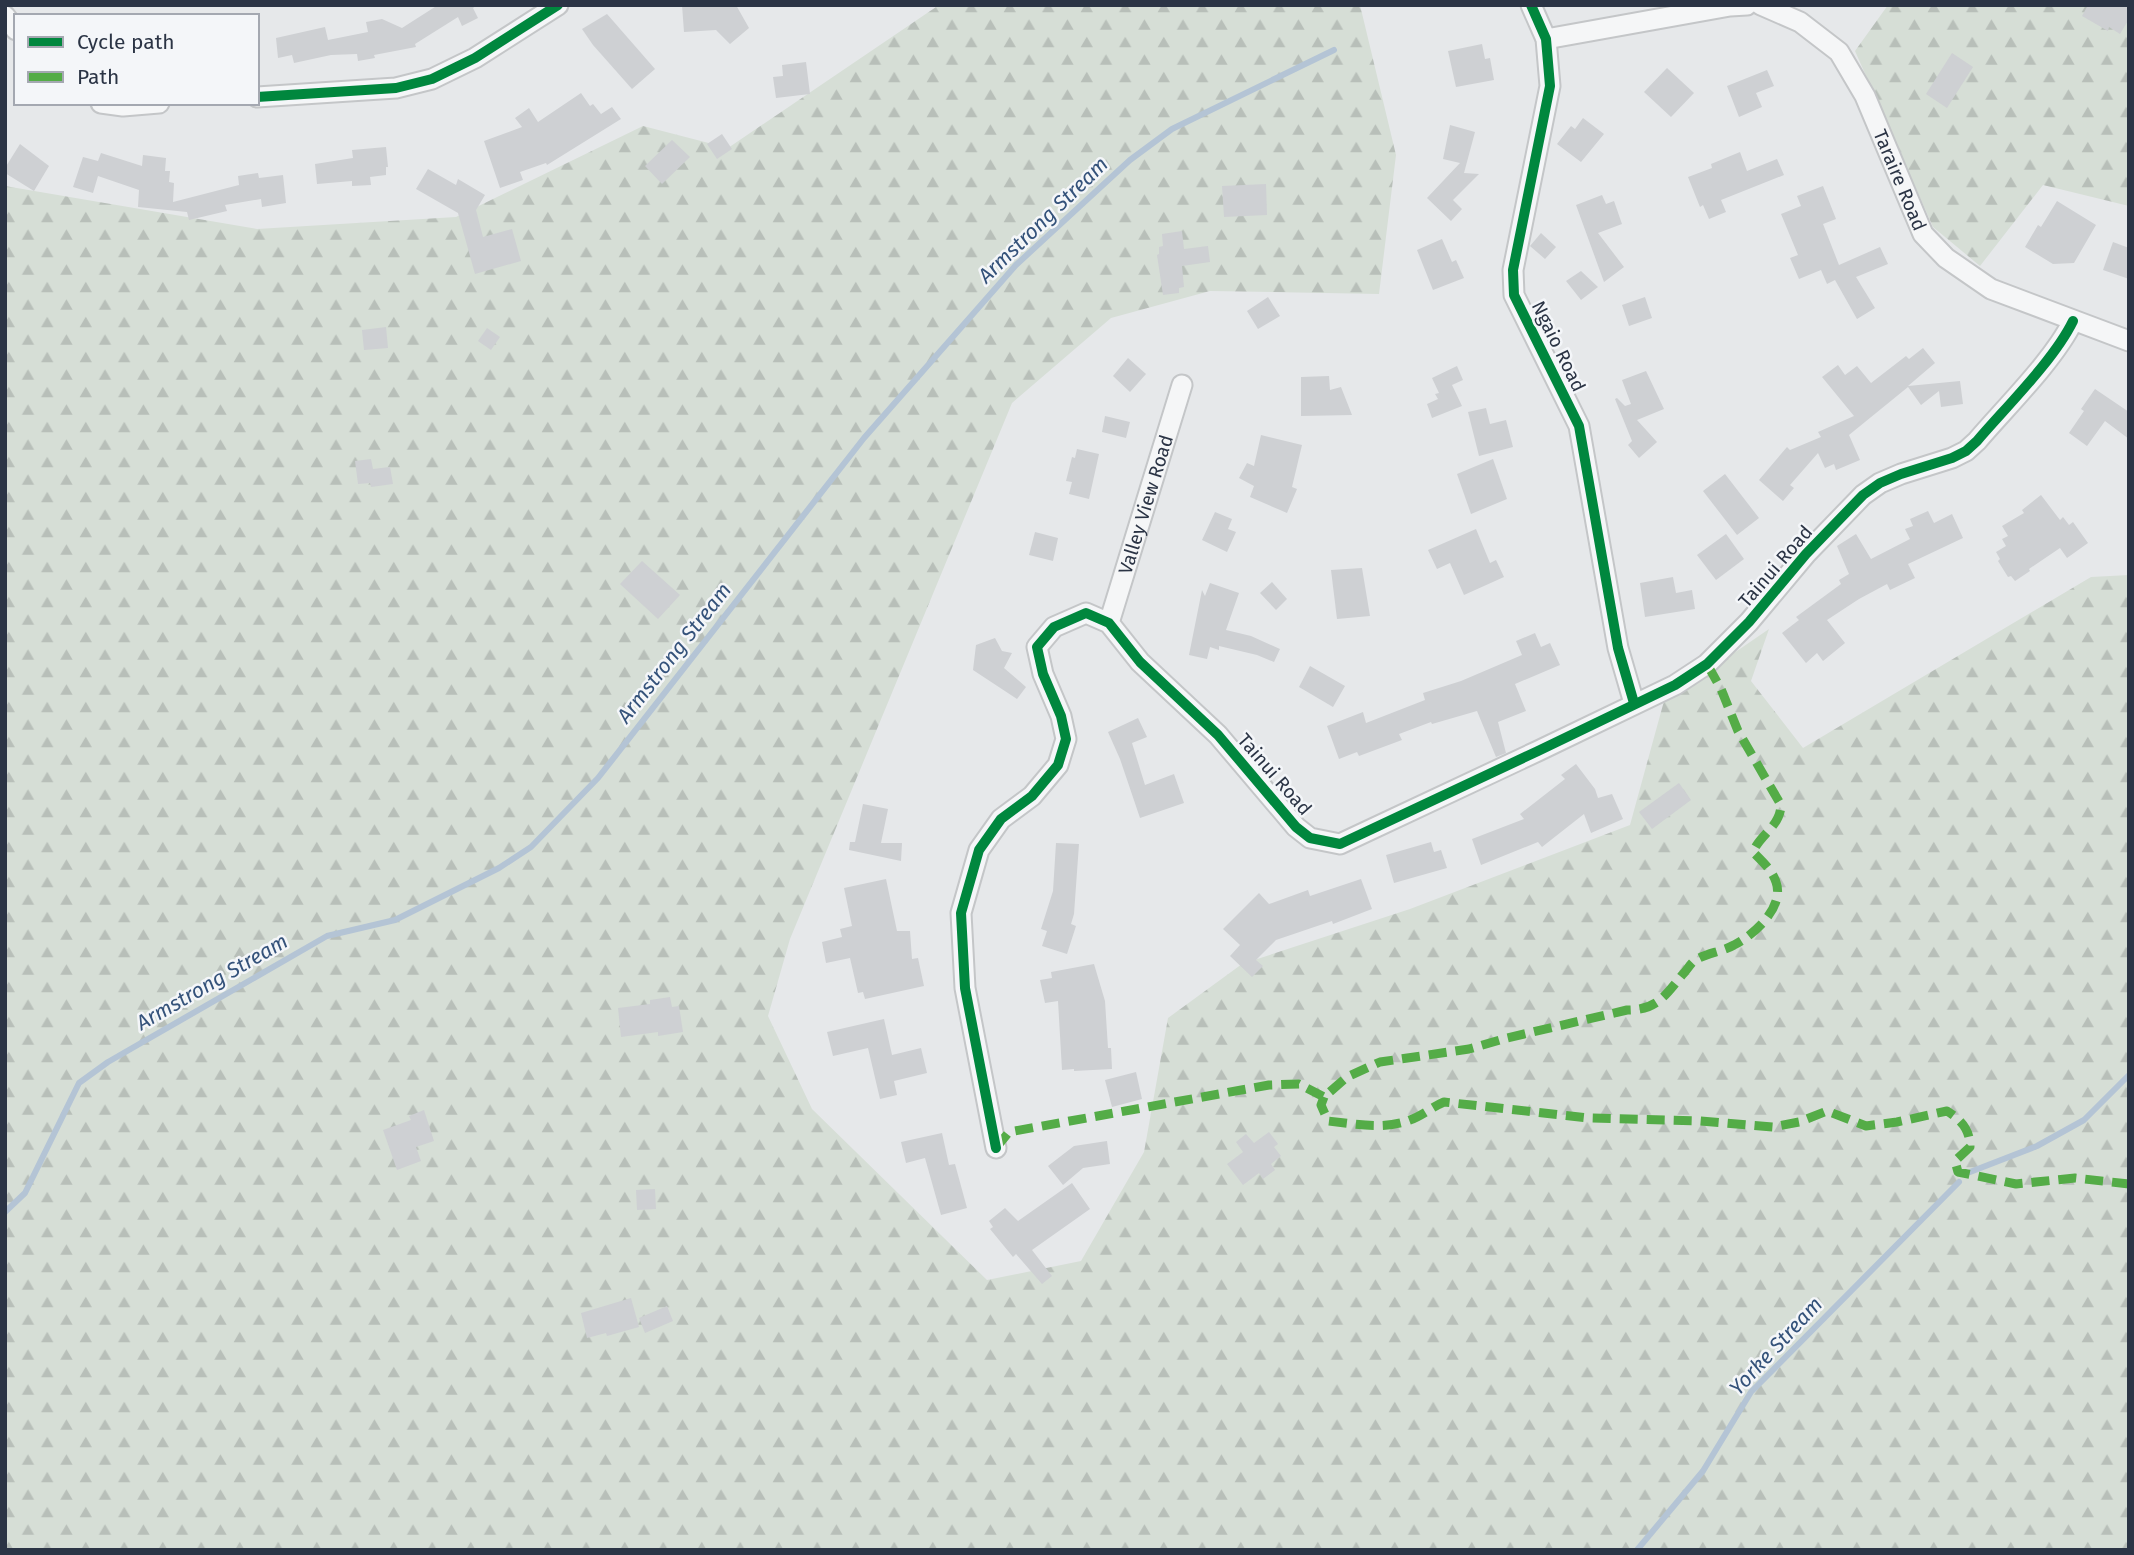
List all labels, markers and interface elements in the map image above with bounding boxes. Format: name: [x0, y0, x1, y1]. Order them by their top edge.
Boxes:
legend: [14, 14, 259, 105]
text: Cycle path: [77, 29, 175, 55]
text: Path: [77, 64, 119, 90]
street label: Taraire Road: [1868, 126, 1931, 234]
water label: Armstrong Stream: [972, 151, 1113, 289]
street label: Ngaio Road: [1527, 297, 1590, 395]
street label: Valley View Road: [1114, 432, 1178, 577]
street label: Tainui Road: [1734, 521, 1817, 612]
water label: Armstrong Stream: [611, 578, 737, 729]
street label: Tainui Road: [1233, 729, 1316, 820]
water label: Armstrong Stream: [131, 928, 292, 1036]
water label: Yorke Stream: [1724, 1292, 1828, 1400]

